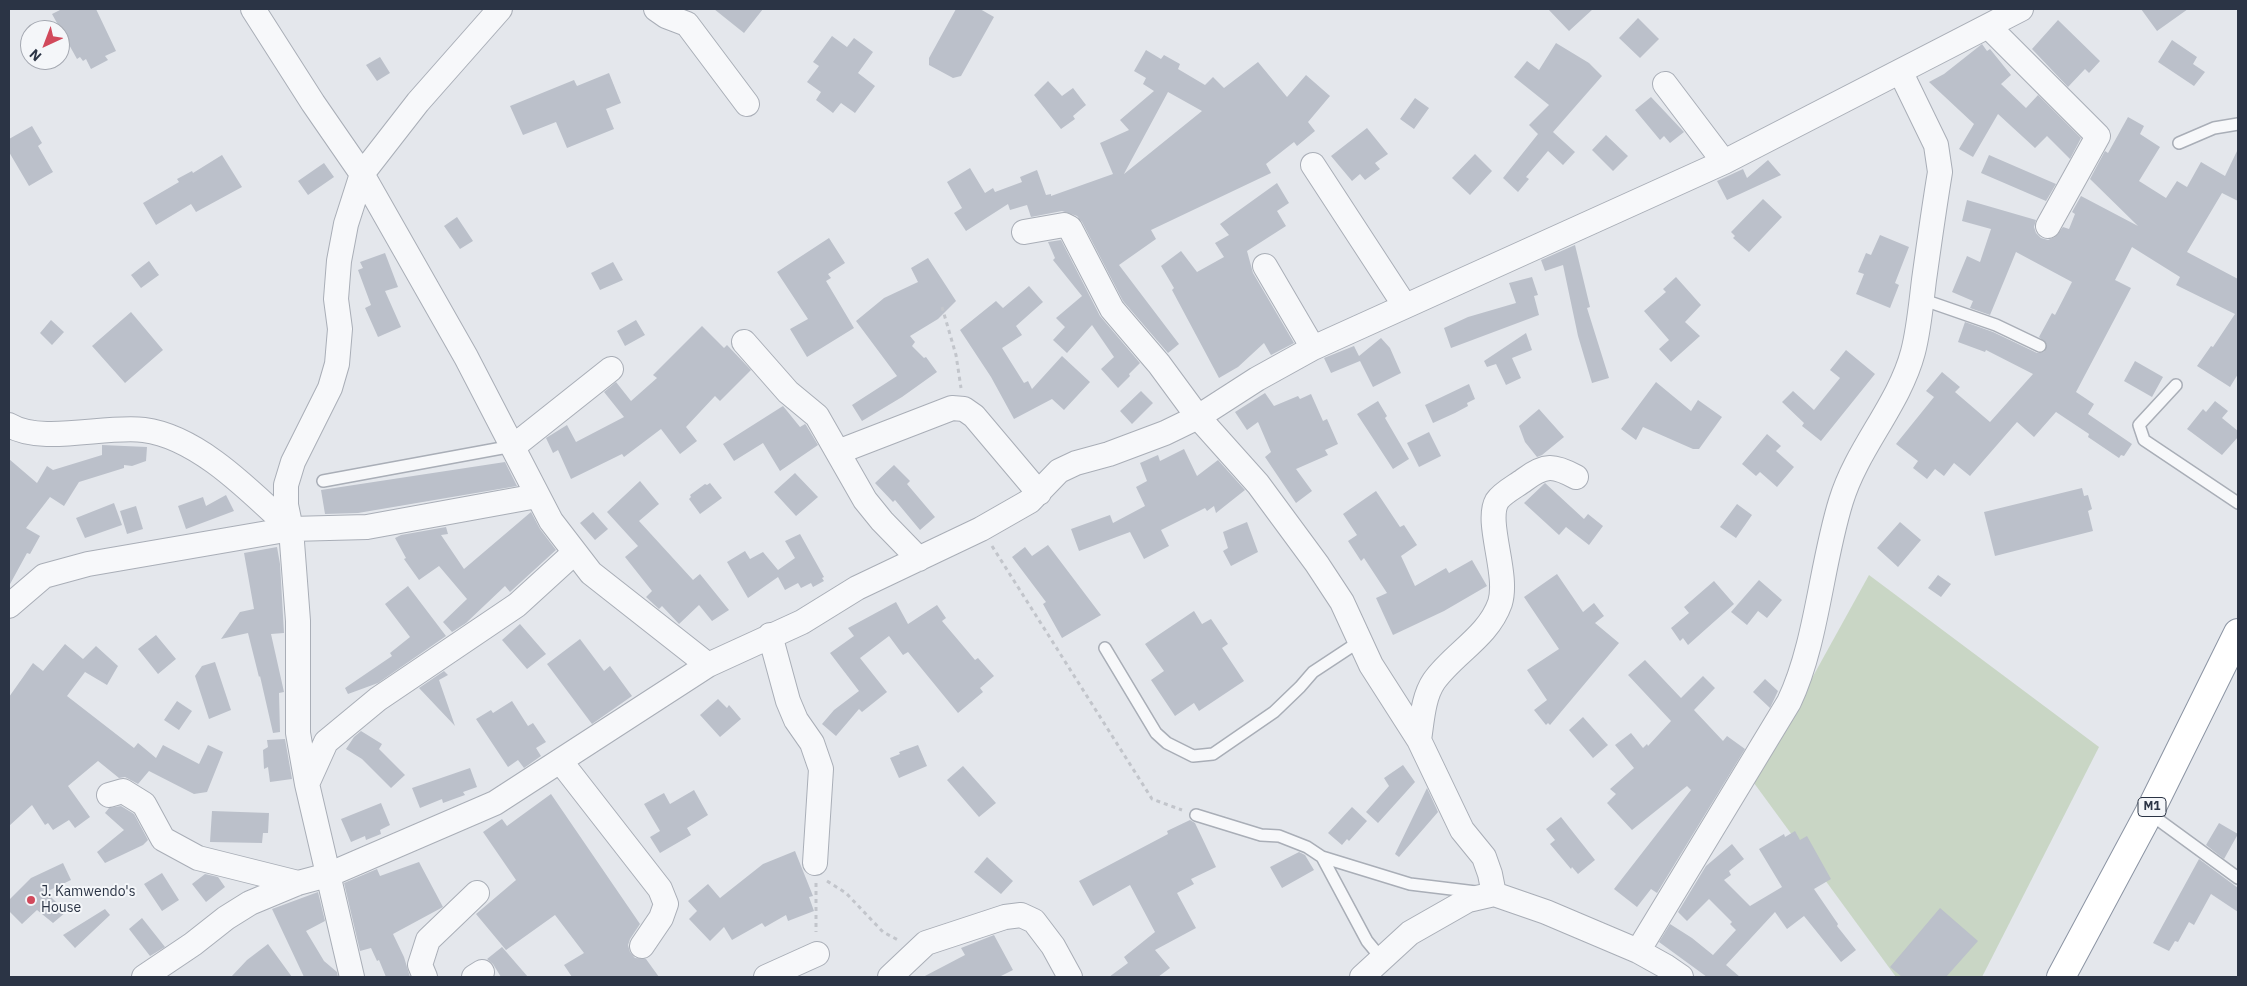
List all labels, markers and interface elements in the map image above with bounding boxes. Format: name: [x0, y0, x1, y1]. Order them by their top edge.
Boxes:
north arrow: [20, 20, 70, 70]
text: N: [26, 45, 45, 65]
road number: M1: [2138, 798, 2166, 816]
place label: J. Kamwendo's House: [41, 884, 135, 916]
marker: J. Kamwendo's House: [25, 894, 37, 906]

